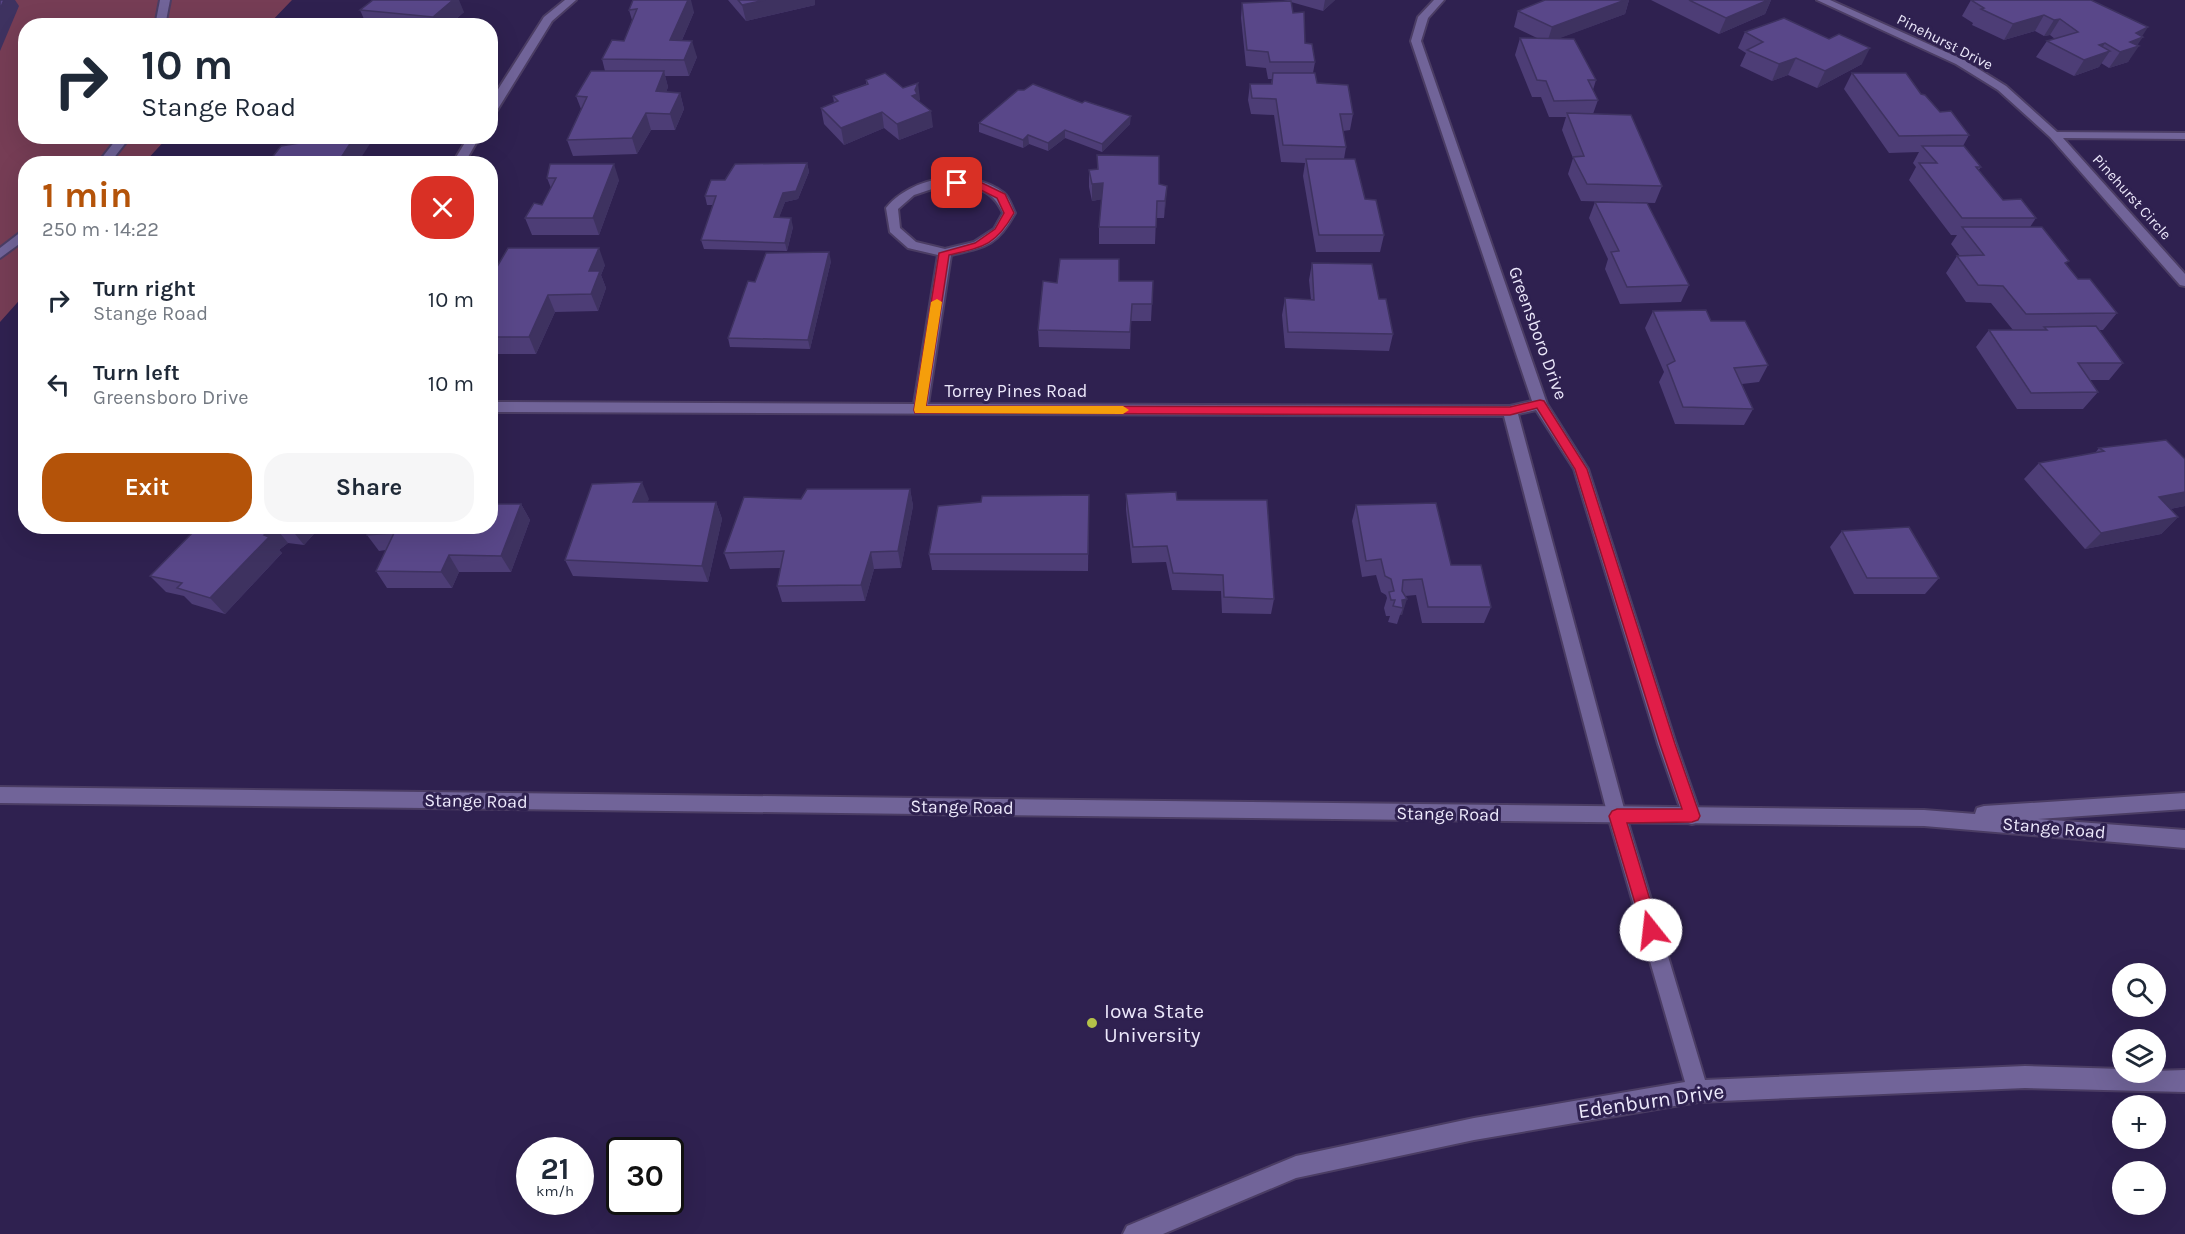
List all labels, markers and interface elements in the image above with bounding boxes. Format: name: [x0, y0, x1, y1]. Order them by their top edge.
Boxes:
street label: Pinehurst Drive: [1894, 10, 1996, 74]
text: 10 m: [141, 40, 233, 90]
icon: right: [42, 42, 120, 120]
text: Stange Road: [141, 91, 296, 123]
street label: Pinehurst Circle: [2089, 151, 2175, 243]
pin: [931, 157, 982, 208]
icon: arrive: [940, 166, 973, 199]
text: 1 min: [42, 174, 132, 216]
button: close: [411, 176, 474, 239]
text: 250 m · 14:22: [42, 218, 159, 241]
street label: Greensboro Drive: [1504, 263, 1572, 403]
text: Turn right: [93, 276, 196, 302]
icon: right: [42, 284, 75, 317]
text: 10 m: [428, 287, 474, 313]
text: Stange Road: [93, 302, 208, 325]
text: Turn left: [93, 360, 180, 386]
icon: left: [42, 368, 75, 401]
text: 10 m: [428, 371, 474, 397]
street label: Torrey Pines Road: [945, 380, 1087, 402]
text: Greensboro Drive: [93, 386, 249, 409]
button: Exit: [42, 453, 252, 522]
button: Share: [264, 453, 474, 522]
street label: Stange Road: [424, 789, 528, 813]
street label: Stange Road: [910, 795, 1014, 819]
street label: Stange Road: [1396, 802, 1500, 826]
street label: Stange Road: [2001, 813, 2107, 843]
position arrow: [1619, 898, 1683, 962]
map controls: [2112, 963, 2166, 1215]
button: search: [2112, 963, 2166, 1017]
place label: Iowa State University: [1104, 999, 1204, 1047]
marker: Iowa State University: [1085, 1016, 1099, 1030]
button: layers: [2112, 1029, 2166, 1083]
street label: Edenburn Drive: [1576, 1079, 1726, 1123]
button: +: [2112, 1095, 2166, 1149]
speed limit sign: 30: [606, 1137, 684, 1215]
text: 21: [541, 1151, 569, 1187]
button: −: [2112, 1161, 2166, 1215]
text: km/h: [536, 1182, 574, 1200]

